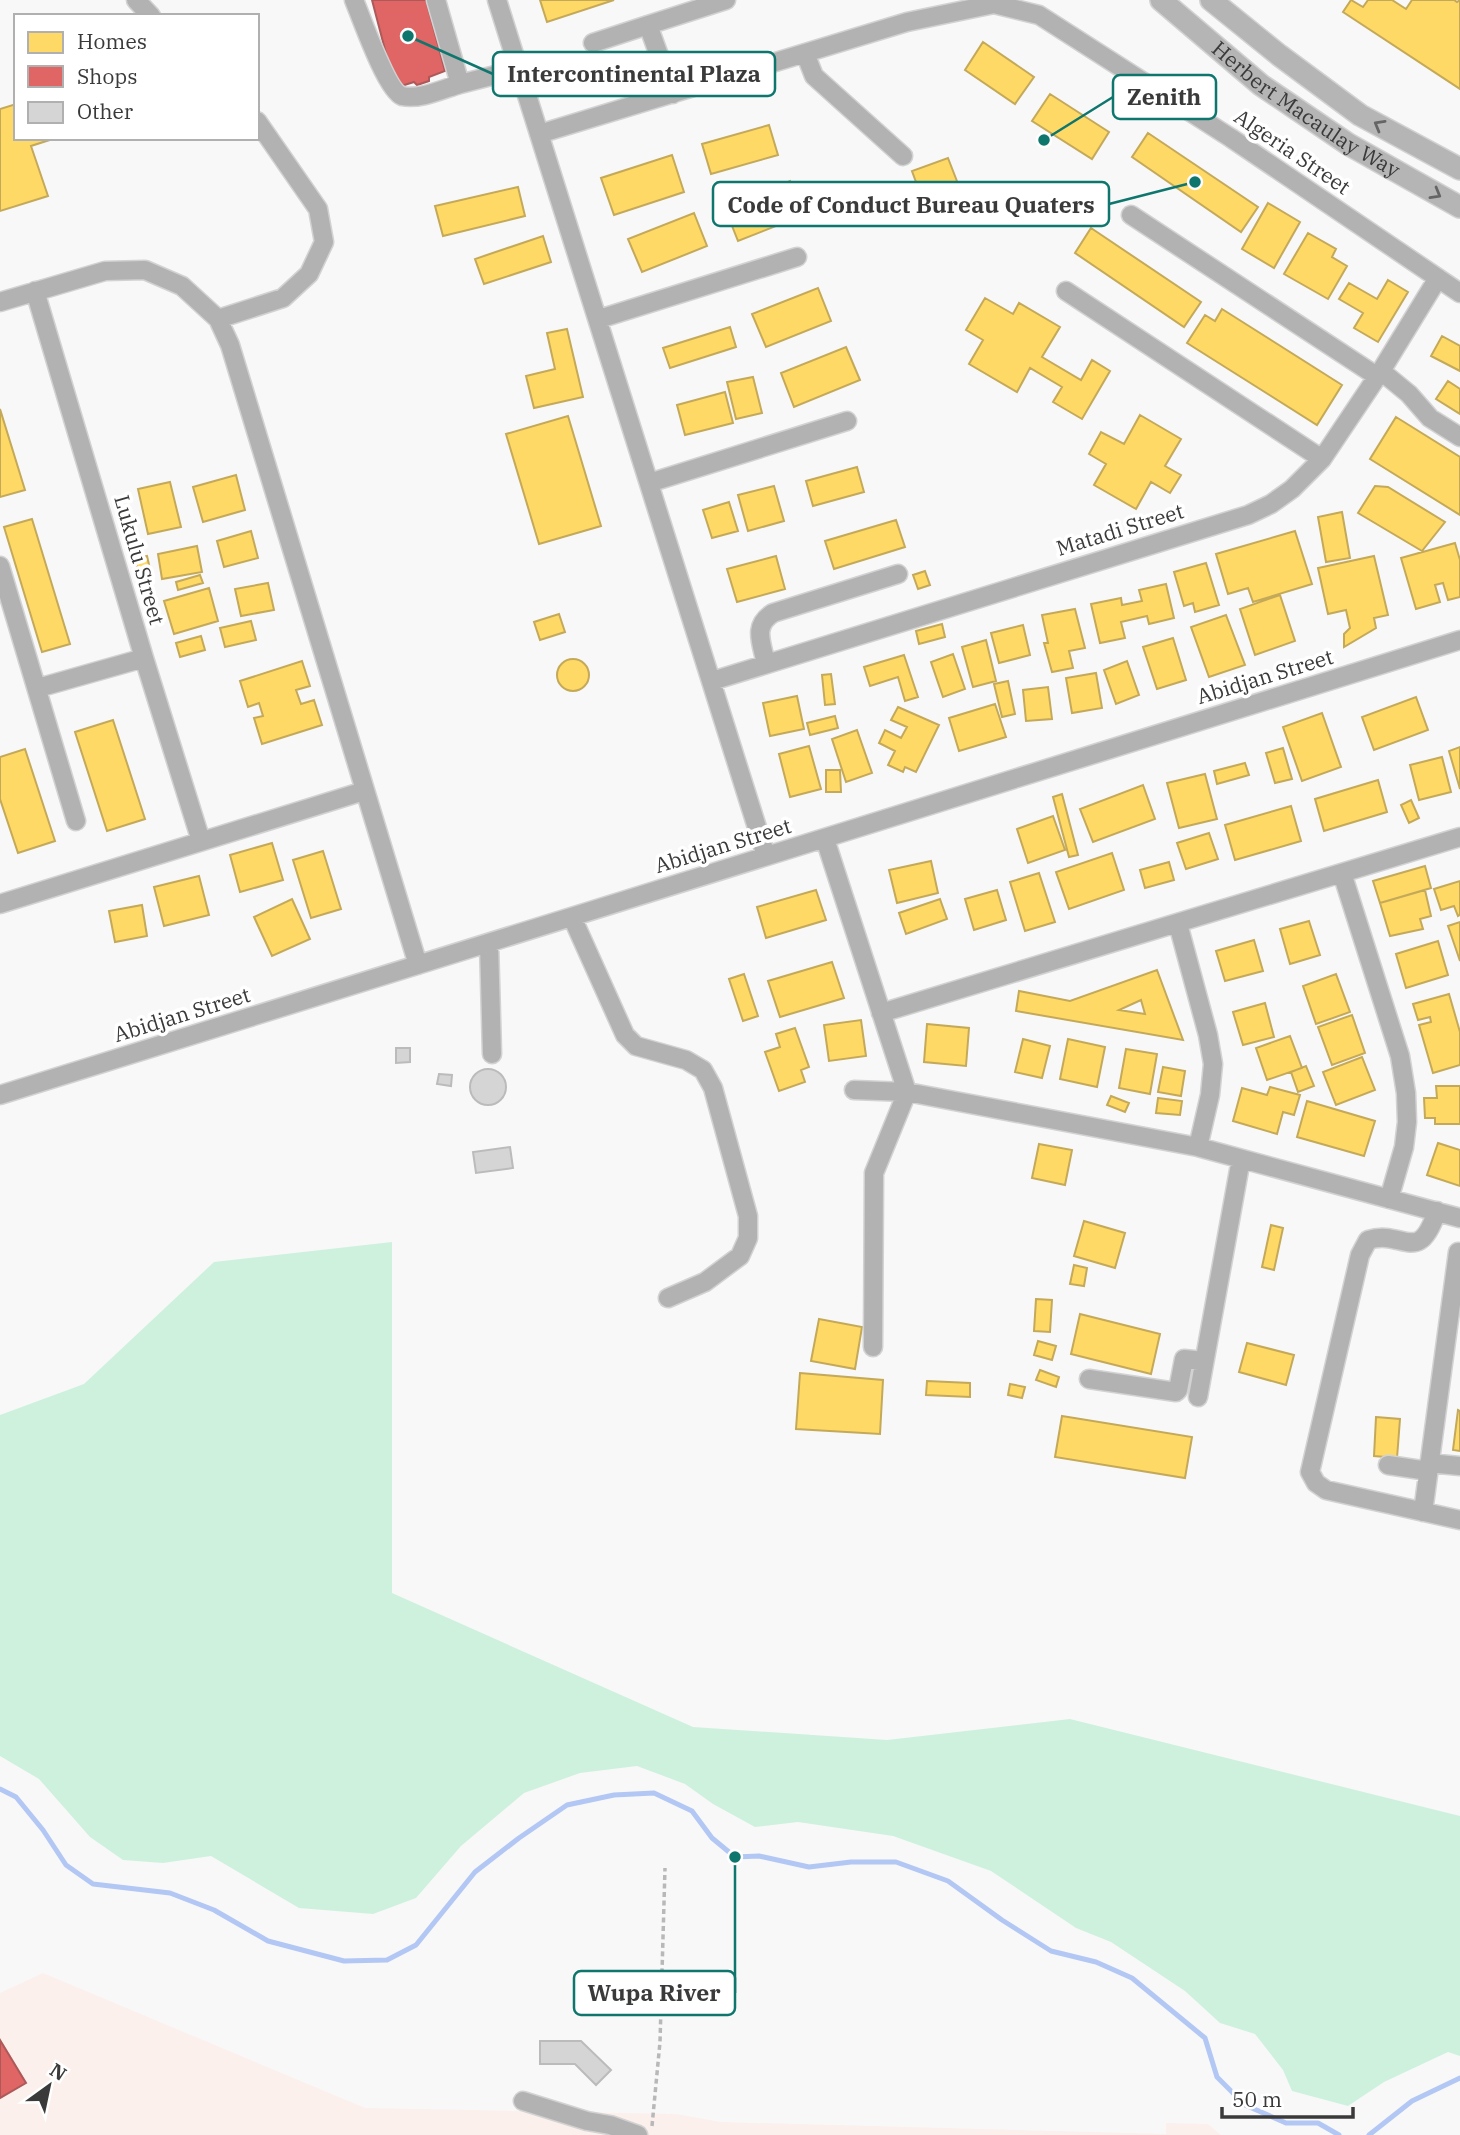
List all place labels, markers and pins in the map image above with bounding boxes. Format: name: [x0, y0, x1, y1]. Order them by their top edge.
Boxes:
callout: Intercontinental Plaza: [493, 52, 775, 96]
callout: Zenith: [1113, 75, 1216, 119]
callout: Code of Conduct Bureau Quaters: [713, 182, 1109, 226]
callout: Wupa River: [574, 1971, 735, 2015]

